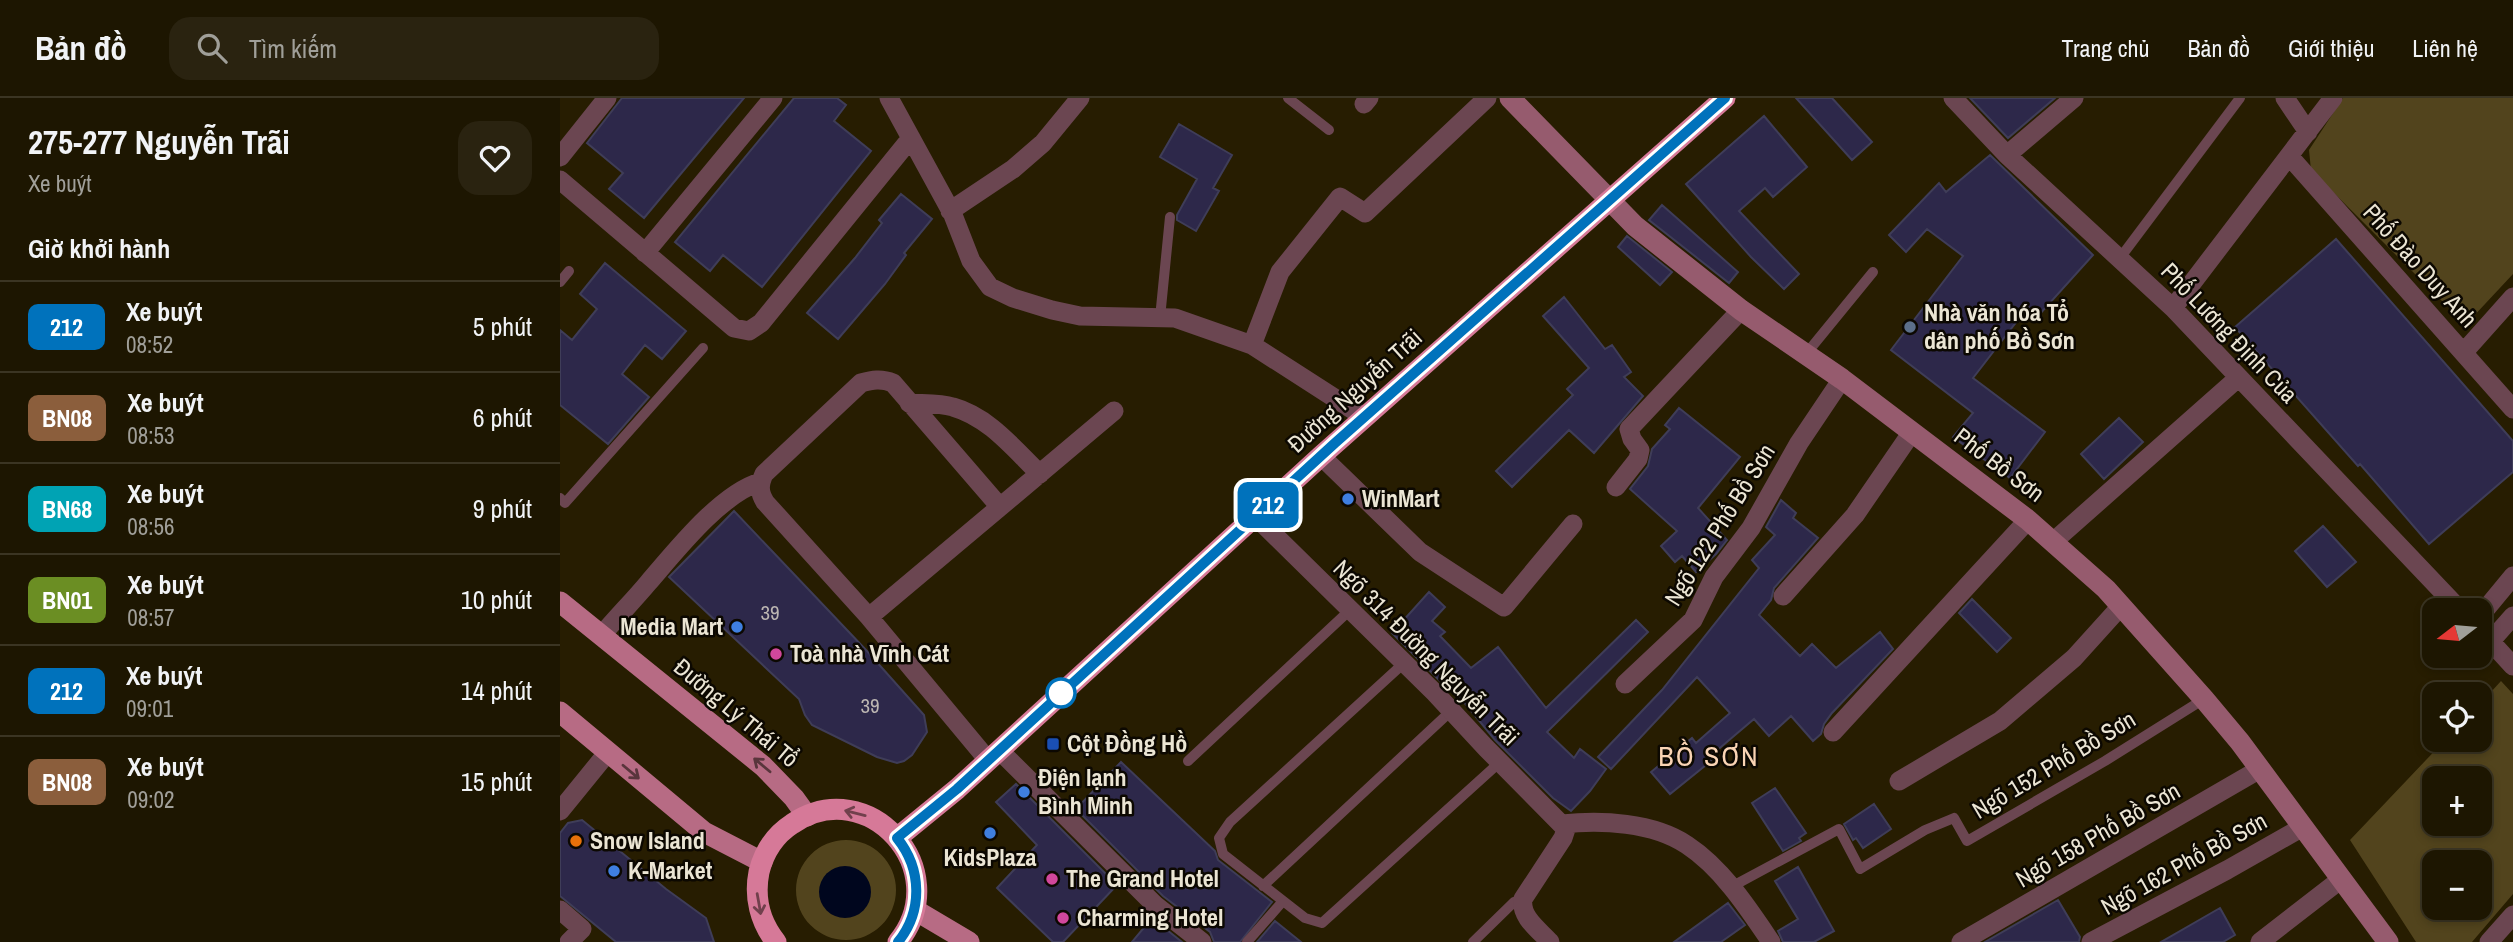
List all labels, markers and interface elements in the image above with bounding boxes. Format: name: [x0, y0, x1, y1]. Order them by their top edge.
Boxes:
search box: [169, 17, 659, 80]
text: Bản đồ: [35, 26, 127, 70]
icon: search: [193, 29, 231, 67]
text: Tìm kiếm: [249, 31, 337, 66]
text: Trang chủ: [2062, 32, 2149, 64]
text: Bản đồ: [2187, 32, 2250, 64]
text: Giới thiệu: [2288, 32, 2374, 64]
text: Liên hệ: [2412, 32, 2478, 64]
text: 275-277 Nguyễn Trãi: [28, 120, 290, 164]
button: heart: [458, 121, 532, 195]
text: Xe buýt: [28, 168, 92, 199]
street label: Phố Đào Duy Anh: [2357, 196, 2485, 334]
text: Giờ khởi hành: [28, 231, 170, 266]
street label: Phố Lương Định Của: [2154, 255, 2305, 410]
text: Xe buýt: [126, 294, 202, 329]
place label: Nhà văn hóa Tổ dân phố Bồ Sơn: [1924, 296, 2075, 356]
text: 5 phút: [473, 309, 532, 344]
text: 212: [50, 311, 83, 343]
marker: Nhà văn hóa Tổ dân phố Bồ Sơn: [1902, 319, 1918, 335]
street label: Đường Nguyễn Trãi: [1280, 321, 1428, 459]
text: 08:52: [126, 329, 173, 360]
text: Xe buýt: [127, 385, 204, 420]
text: 6 phút: [473, 400, 532, 435]
text: BN08: [42, 402, 92, 434]
text: 08:53: [127, 420, 175, 451]
street label: Phố Bồ Sơn: [1948, 420, 2051, 509]
street label: Ngõ 122 Phố Bồ Sơn: [1657, 438, 1782, 611]
text: Xe buýt: [127, 476, 204, 511]
line badge: 212: [1228, 482, 1308, 528]
place label: WinMart: [1362, 482, 1440, 514]
text: 212: [1252, 489, 1284, 521]
text: 9 phút: [473, 491, 532, 526]
marker: WinMart: [1340, 491, 1356, 507]
text: BN68: [42, 493, 92, 525]
text: 08:56: [127, 511, 175, 542]
street label: Ngõ 314 Đường Nguyễn Trãi: [1327, 552, 1527, 752]
text: Xe buýt: [127, 567, 204, 602]
text: 10 phút: [461, 582, 532, 617]
text: BN01: [42, 584, 92, 616]
house number: 39: [760, 598, 780, 627]
north arrow: [2422, 598, 2492, 668]
map controls: [2422, 598, 2492, 920]
text: 08:57: [127, 602, 175, 633]
place label: Media Mart: [620, 610, 723, 642]
marker: Media Mart: [729, 619, 745, 635]
place label: Toà nhà Vĩnh Cát: [790, 637, 949, 669]
marker: Toà nhà Vĩnh Cát: [768, 646, 784, 662]
street label: Đường Lý Thái Tổ: [667, 650, 806, 774]
text: Xe buýt: [126, 658, 202, 693]
text: 14 phút: [461, 673, 532, 708]
text: 212: [50, 675, 83, 707]
unlabelled marker: [1046, 678, 1076, 708]
button: locate: [2422, 682, 2492, 752]
house number: 39: [860, 691, 880, 720]
text: 09:01: [126, 693, 173, 724]
street label: Ngõ 152 Phố Bồ Sơn: [1966, 703, 2141, 825]
place label: Cột Đồng Hồ: [1067, 727, 1187, 759]
marker: Cột Đồng Hồ: [1045, 736, 1061, 752]
district label: BỒ SƠN: [1658, 737, 1760, 775]
text: Xe buýt: [127, 749, 204, 784]
one-way arrow: [753, 758, 771, 773]
place label: Điện lạnh Bình Minh: [1038, 761, 1133, 821]
text: 15 phút: [461, 764, 532, 799]
one-way arrow: [622, 764, 640, 779]
text: BN08: [42, 766, 92, 798]
button: +: [2422, 766, 2492, 836]
street label: Ngõ 158 Phố Bồ Sơn: [2009, 774, 2186, 894]
text: 09:02: [127, 784, 175, 815]
marker: Điện lạnh Bình Minh: [1016, 784, 1032, 800]
street label: Ngõ 162 Phố Bồ Sơn: [2095, 804, 2272, 922]
one-way arrow: [845, 806, 867, 819]
place label: Snow Island: [590, 824, 705, 856]
marker: KidsPlaza: [982, 825, 998, 841]
marker: Snow Island: [568, 833, 584, 849]
place label: KidsPlaza: [944, 841, 1037, 873]
button: −: [2422, 850, 2492, 920]
place label: K-Market: [628, 854, 713, 886]
place label: The Grand Hotel: [1066, 862, 1219, 894]
marker: K-Market: [606, 863, 622, 879]
marker: The Grand Hotel: [1044, 871, 1060, 887]
one-way arrow: [753, 892, 766, 915]
place label: Charming Hotel: [1077, 901, 1224, 933]
marker: Charming Hotel: [1055, 910, 1071, 926]

